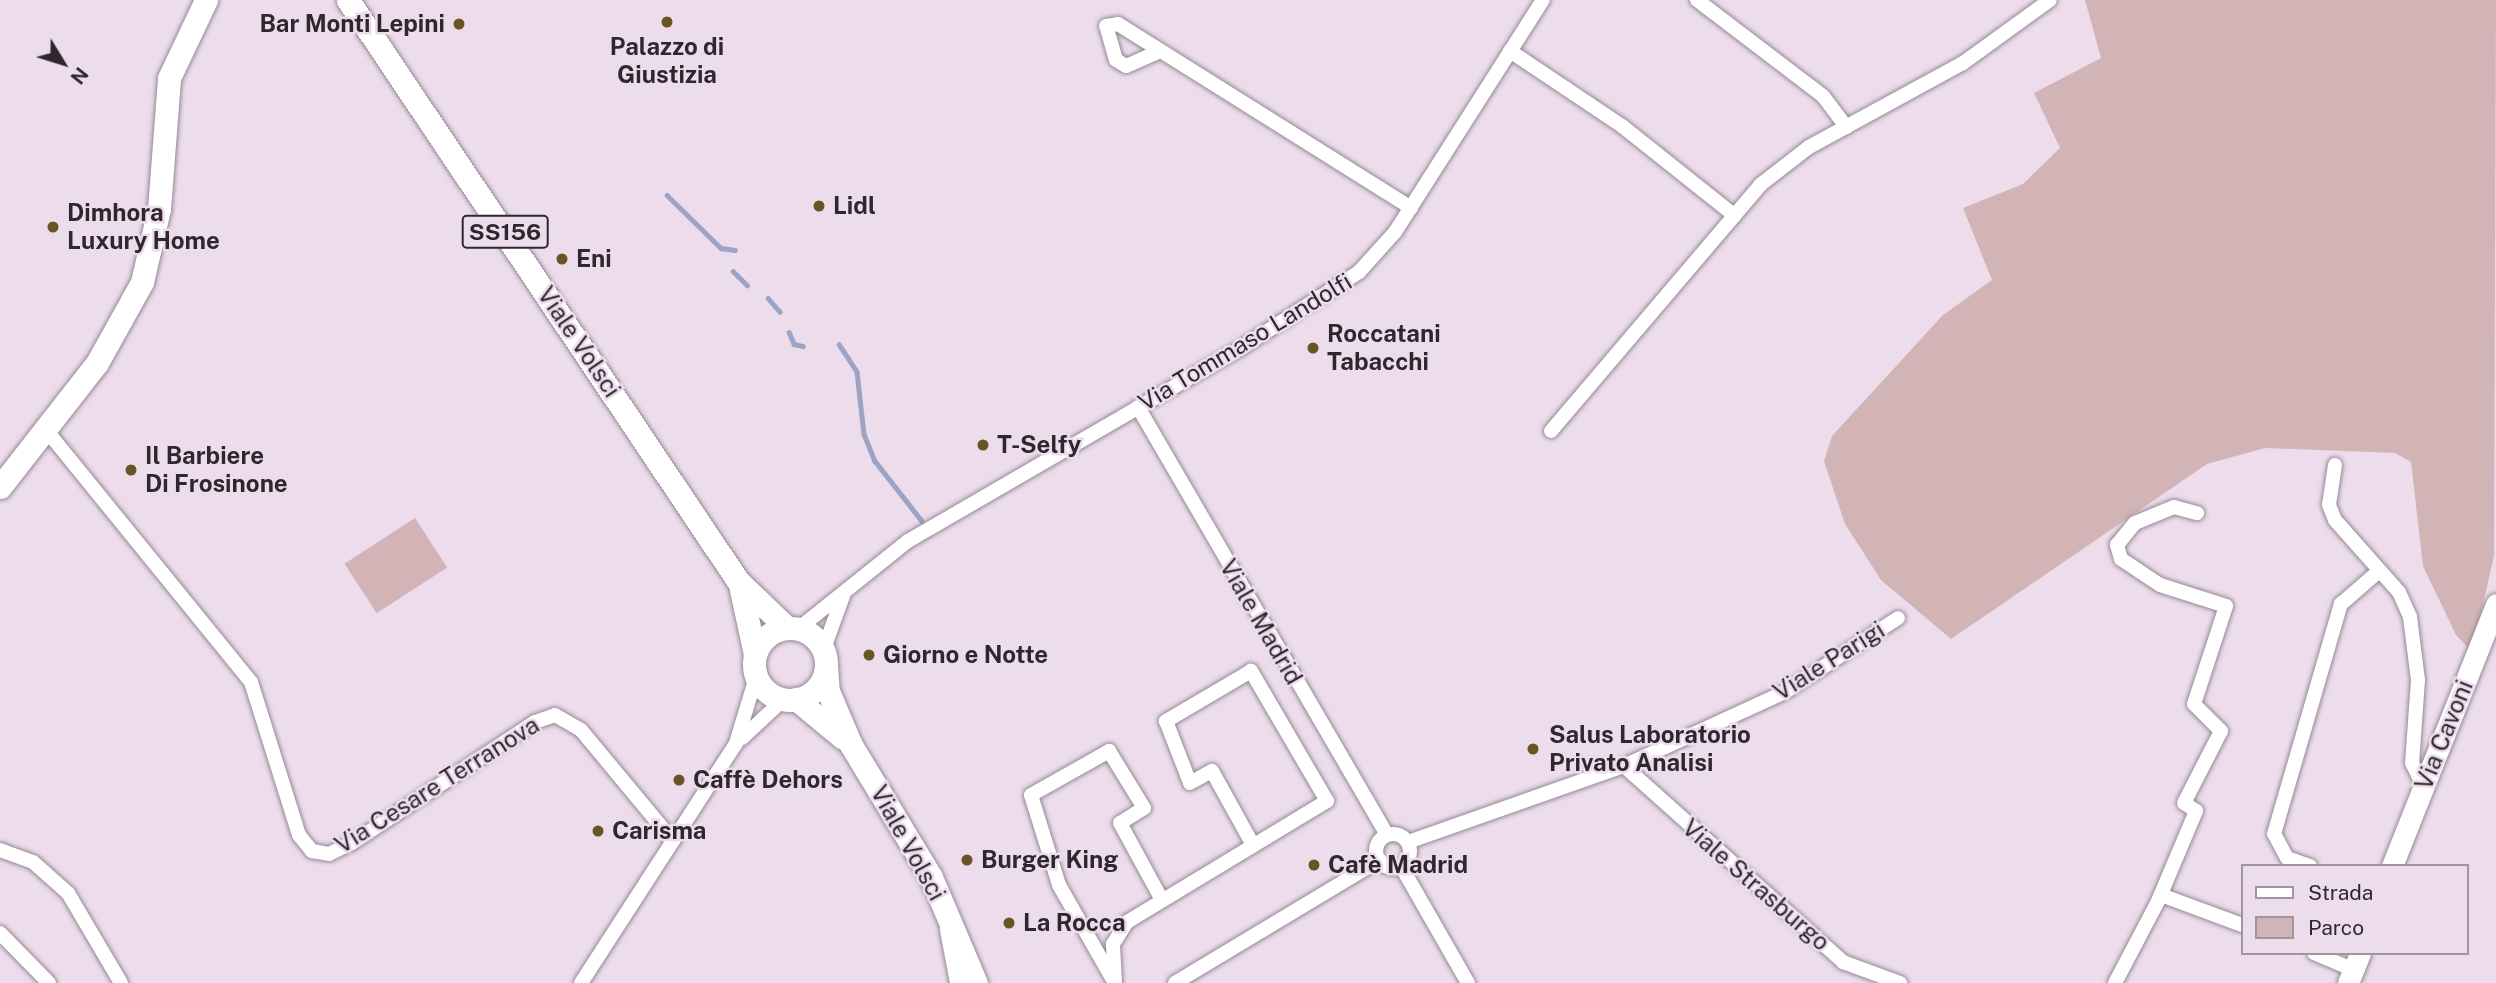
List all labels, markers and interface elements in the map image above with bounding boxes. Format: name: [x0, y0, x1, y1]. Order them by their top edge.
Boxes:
place label: Bar Monti Lepini: [259, 10, 445, 38]
marker: Palazzo di Giustizia: [659, 14, 675, 30]
marker: Bar Monti Lepini: [451, 16, 467, 32]
north arrow: [28, 28, 98, 98]
place label: Palazzo di Giustizia: [610, 33, 724, 89]
text: N: [66, 63, 93, 89]
place label: Lidl: [833, 192, 876, 220]
marker: Lidl: [811, 198, 827, 214]
place label: Dimhora Luxury Home: [67, 199, 220, 255]
road number: SS156: [461, 213, 549, 252]
marker: Dimhora Luxury Home: [45, 219, 61, 235]
place label: Eni: [576, 245, 612, 273]
marker: Eni: [554, 251, 570, 267]
street label: Via Tommaso Landolfi: [1133, 267, 1357, 417]
street label: Viale Volsci: [531, 281, 627, 403]
place label: Roccatani Tabacchi: [1327, 320, 1441, 376]
marker: Roccatani Tabacchi: [1305, 340, 1321, 356]
place label: T-Selfy: [997, 431, 1081, 459]
marker: T-Selfy: [975, 437, 991, 453]
place label: Il Barbiere Di Frosinone: [145, 442, 288, 498]
marker: Il Barbiere Di Frosinone: [123, 462, 139, 478]
street label: Viale Madrid: [1214, 554, 1308, 690]
street label: Viale Parigi: [1768, 615, 1890, 707]
place label: Giorno e Notte: [883, 641, 1048, 669]
marker: Giorno e Notte: [861, 647, 877, 663]
street label: Via Cavoni: [2409, 676, 2479, 794]
street label: Via Cesare Terranova: [330, 710, 544, 860]
place label: Salus Laboratorio Privato Analisi: [1549, 721, 1751, 777]
marker: Salus Laboratorio Privato Analisi: [1523, 739, 1543, 759]
place label: Caffè Dehors: [693, 766, 843, 794]
marker: Caffè Dehors: [671, 772, 687, 788]
street label: Viale Volsci: [864, 780, 952, 906]
street label: Viale Strasburgo: [1676, 813, 1836, 957]
place label: Carisma: [612, 817, 706, 845]
marker: Carisma: [590, 823, 606, 839]
place label: Burger King: [981, 846, 1118, 874]
place label: Cafè Madrid: [1328, 851, 1468, 879]
marker: Burger King: [959, 852, 975, 868]
marker: Cafè Madrid: [1306, 857, 1322, 873]
legend: [2240, 864, 2468, 955]
text: Strada: [2308, 880, 2373, 905]
place label: La Rocca: [1023, 909, 1125, 937]
marker: La Rocca: [1001, 915, 1017, 931]
text: Parco: [2308, 915, 2364, 940]

